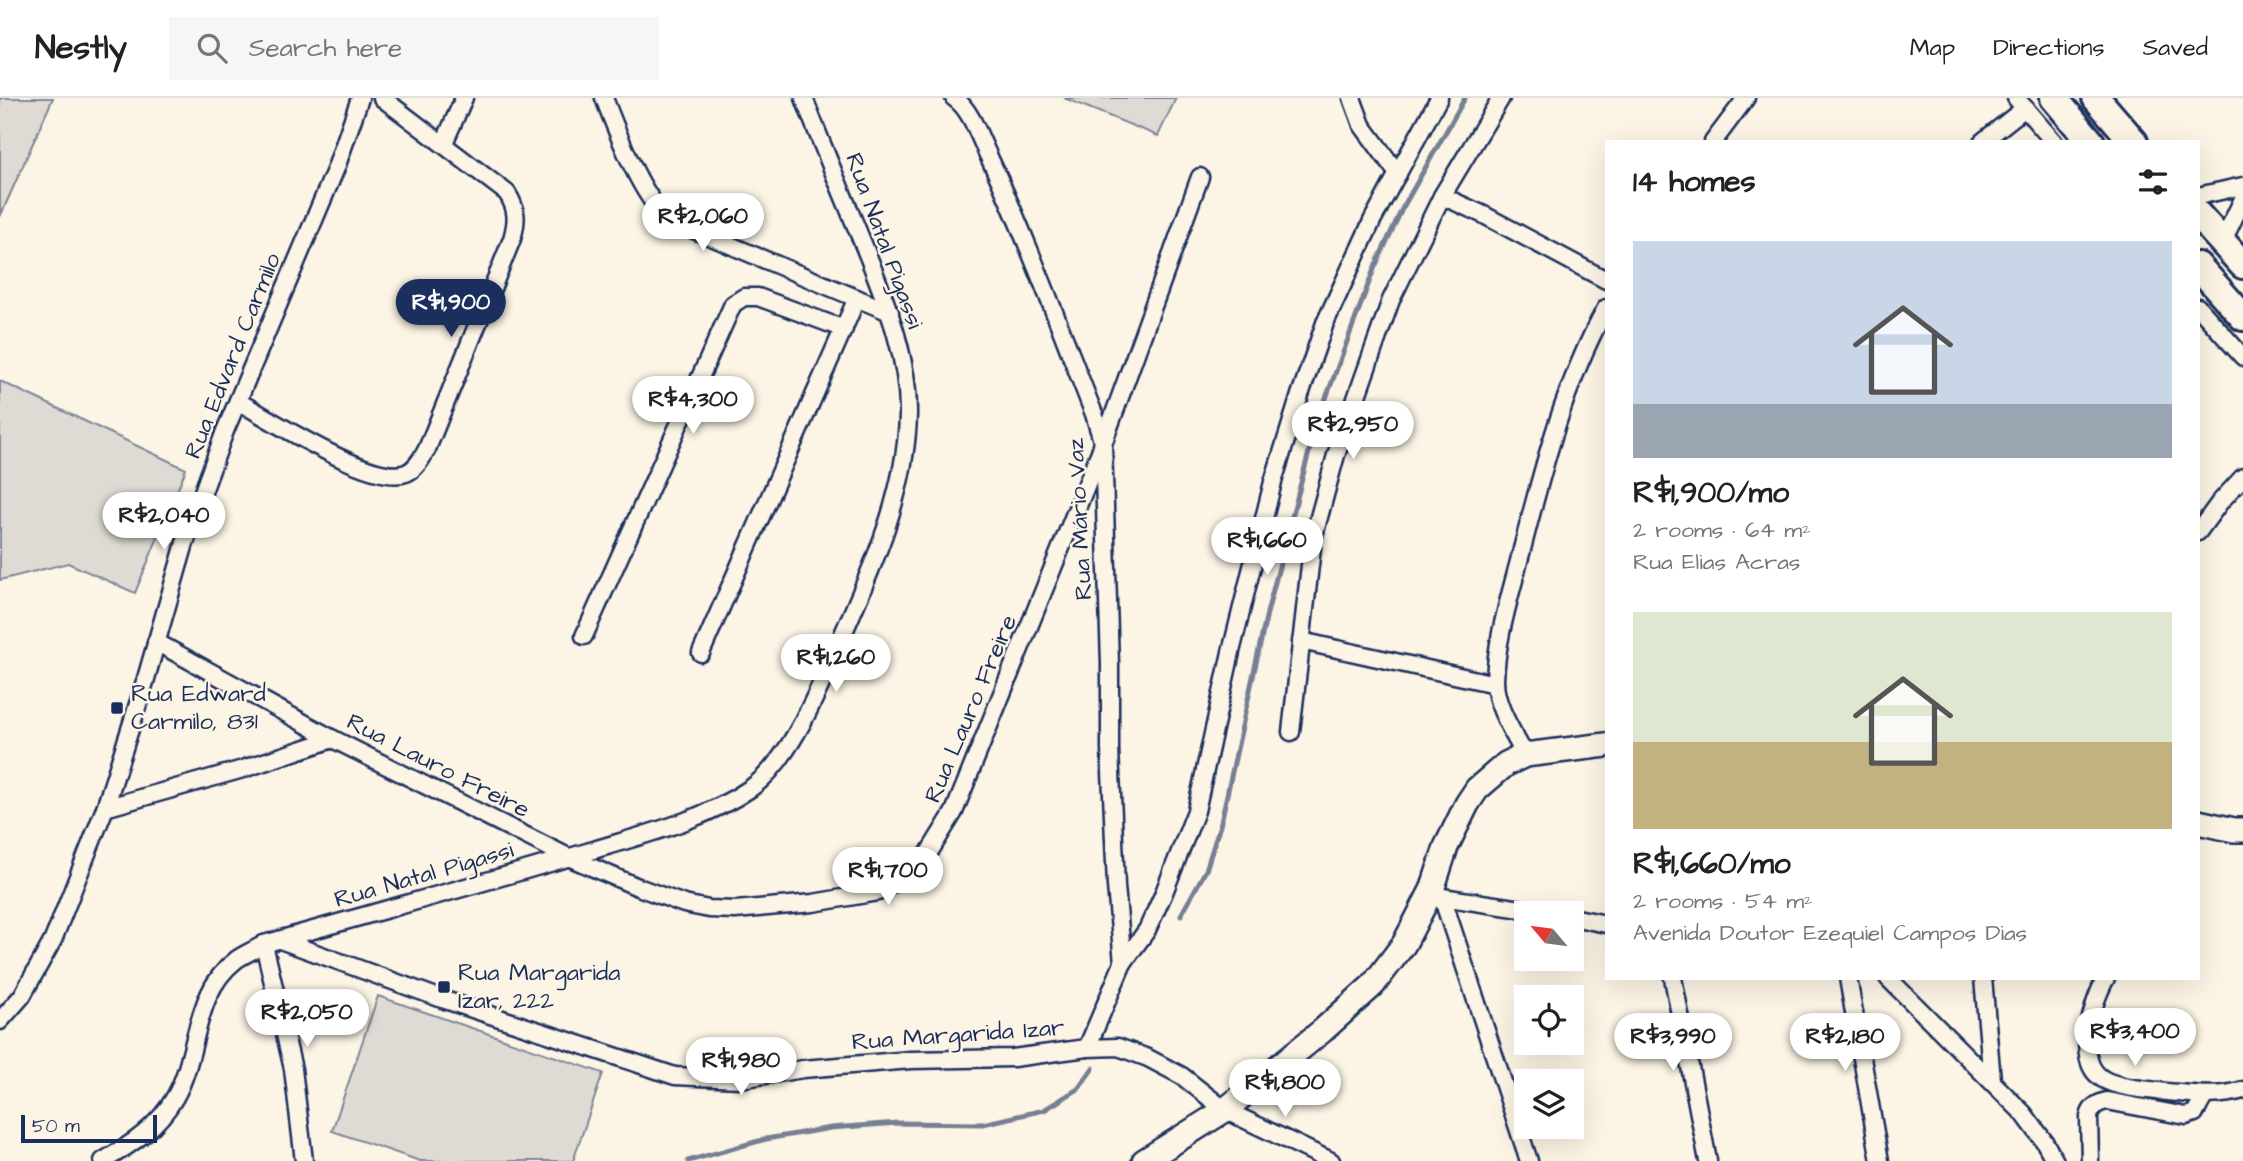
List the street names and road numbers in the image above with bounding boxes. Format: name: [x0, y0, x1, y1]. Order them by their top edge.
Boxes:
street label: Rua Natal Pigassi: [835, 148, 932, 334]
street label: Rua Edvard Carmilo: [176, 247, 290, 464]
street label: Rua Mário Vaz: [1059, 437, 1101, 601]
street label: Rua Lauro Freire: [916, 610, 1026, 808]
street label: Rua Lauro Freire: [341, 705, 535, 827]
street label: Rua Natal Pigassi: [330, 833, 518, 918]
street label: Rua Margarida Izar: [851, 1011, 1065, 1060]

